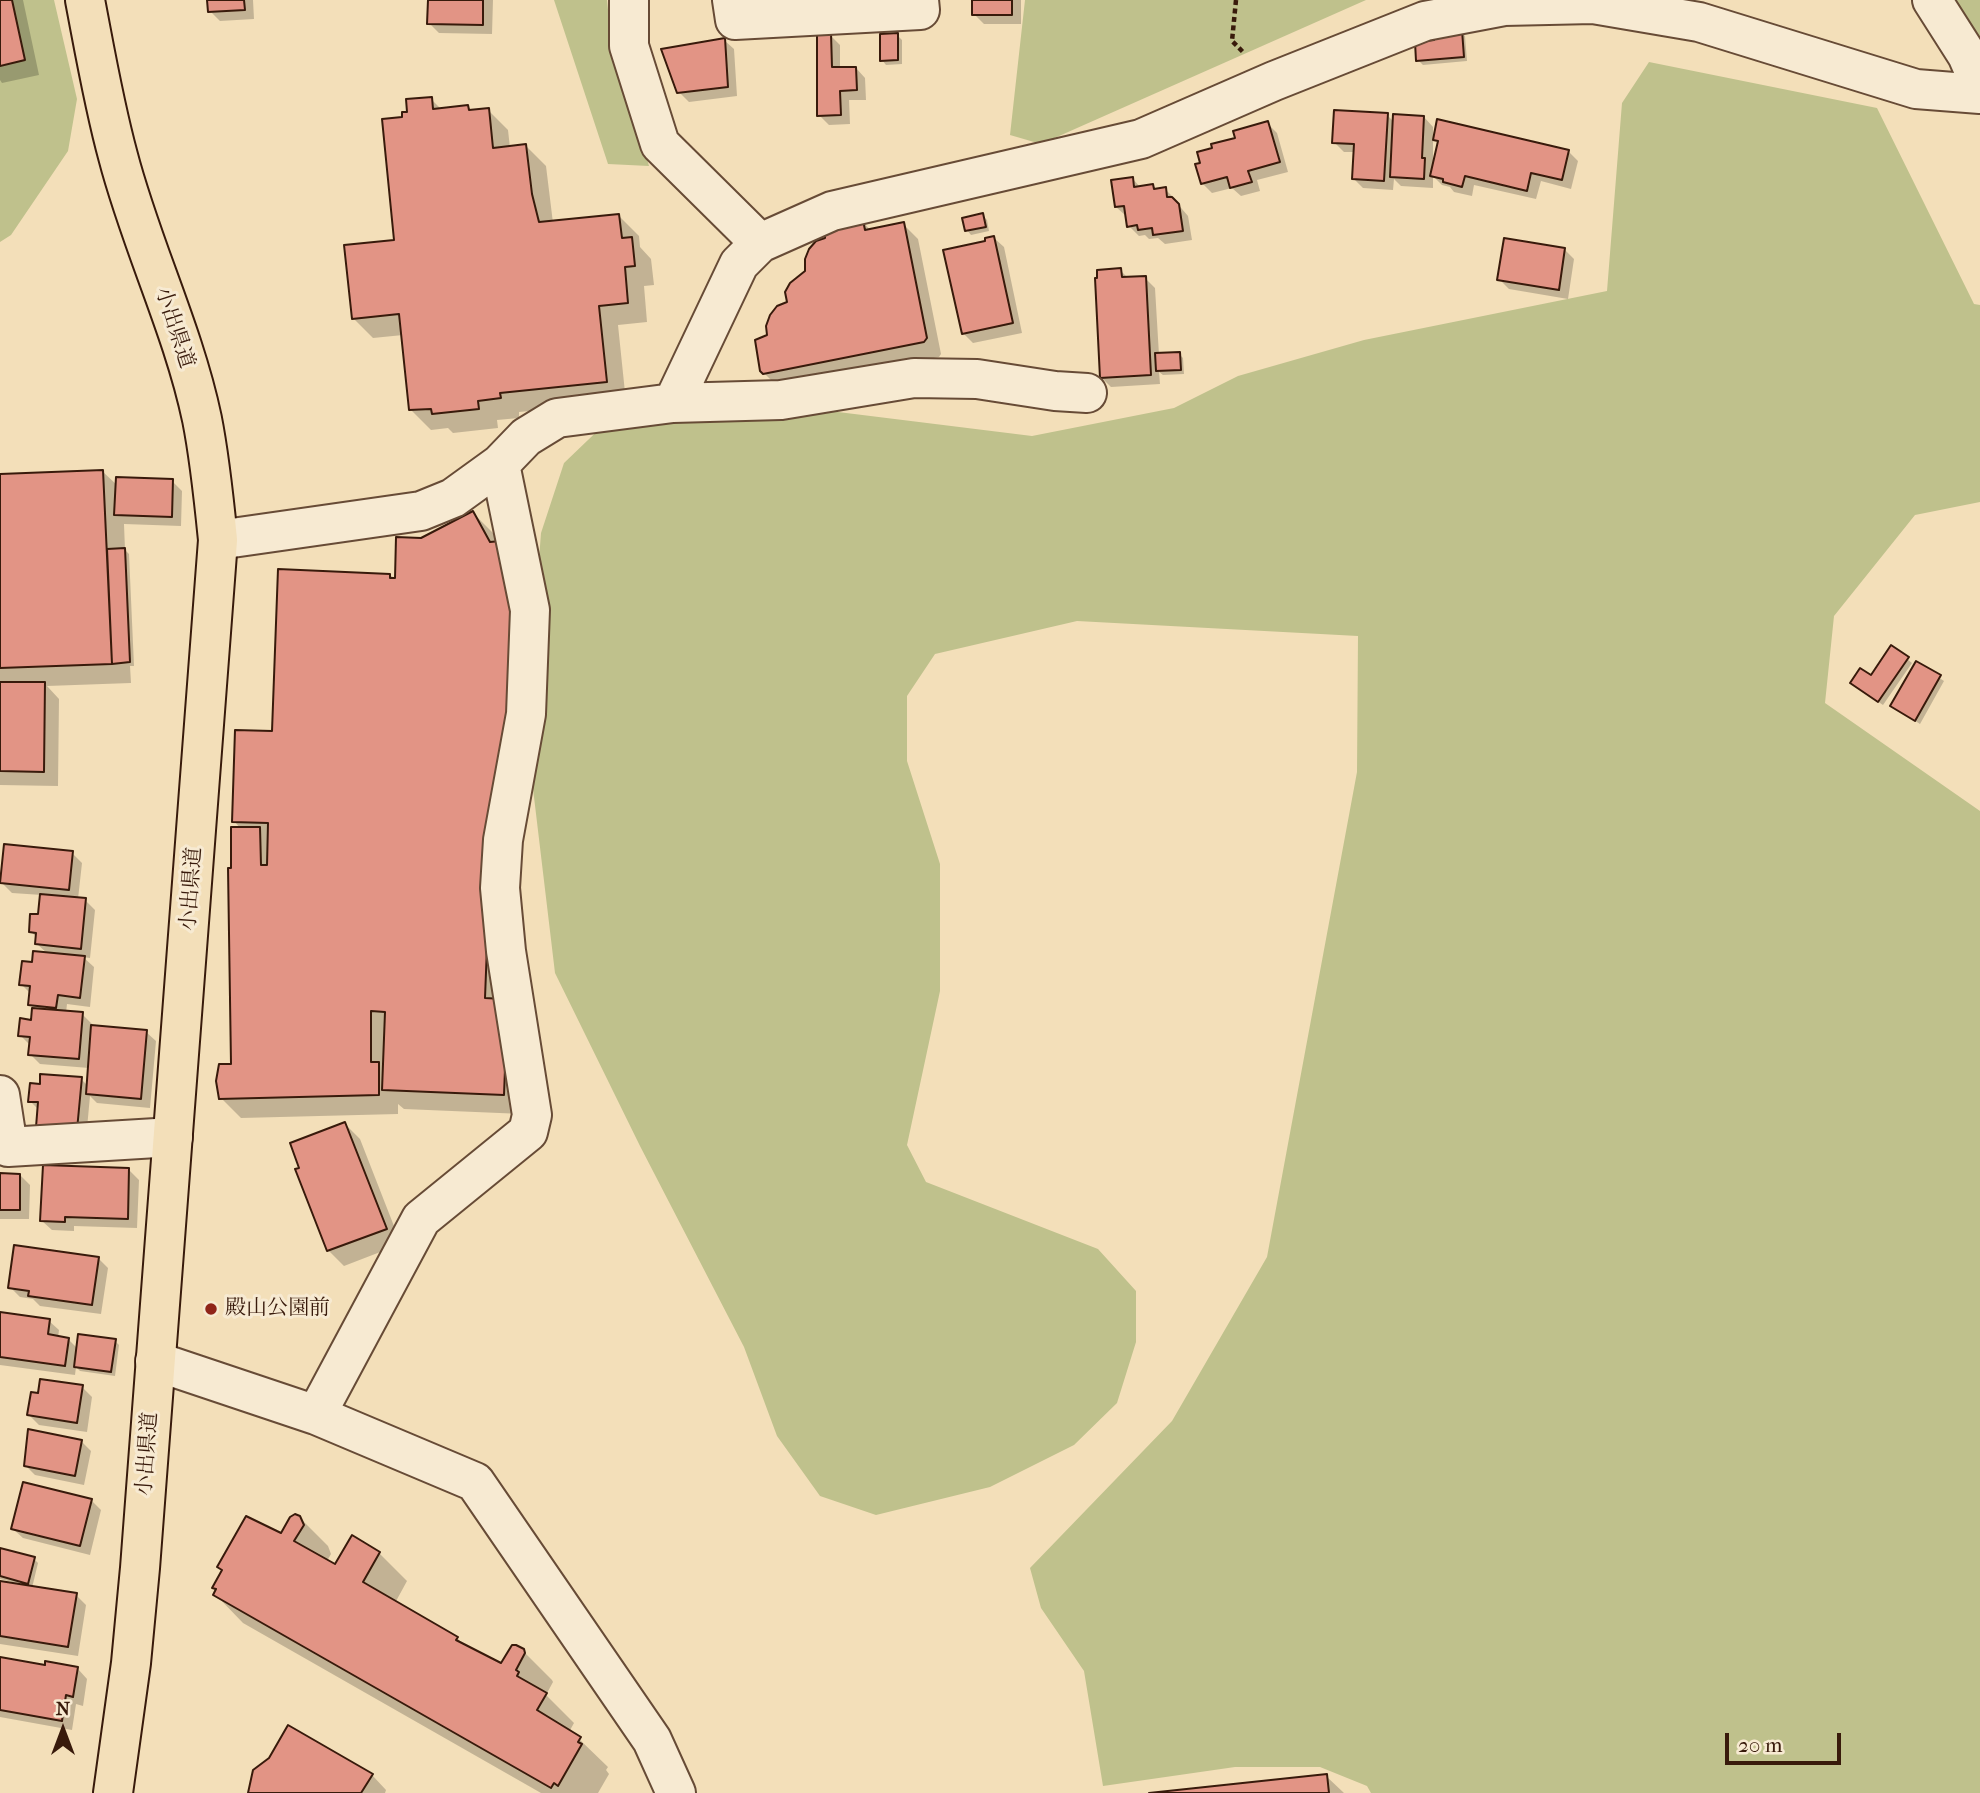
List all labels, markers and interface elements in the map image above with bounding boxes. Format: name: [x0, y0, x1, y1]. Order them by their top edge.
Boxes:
street label: 小出県道: [149, 284, 199, 372]
street label: 小出県道: [177, 846, 207, 932]
place label: 殿山公園前: [225, 1296, 330, 1322]
marker: 殿山公園前: [203, 1301, 219, 1317]
street label: 小出県道: [133, 1411, 163, 1497]
north arrow: [28, 1695, 98, 1765]
text: N: [56, 1698, 70, 1720]
scale bar: [1728, 1720, 1843, 1764]
text: 20 m: [1738, 1733, 1782, 1757]

